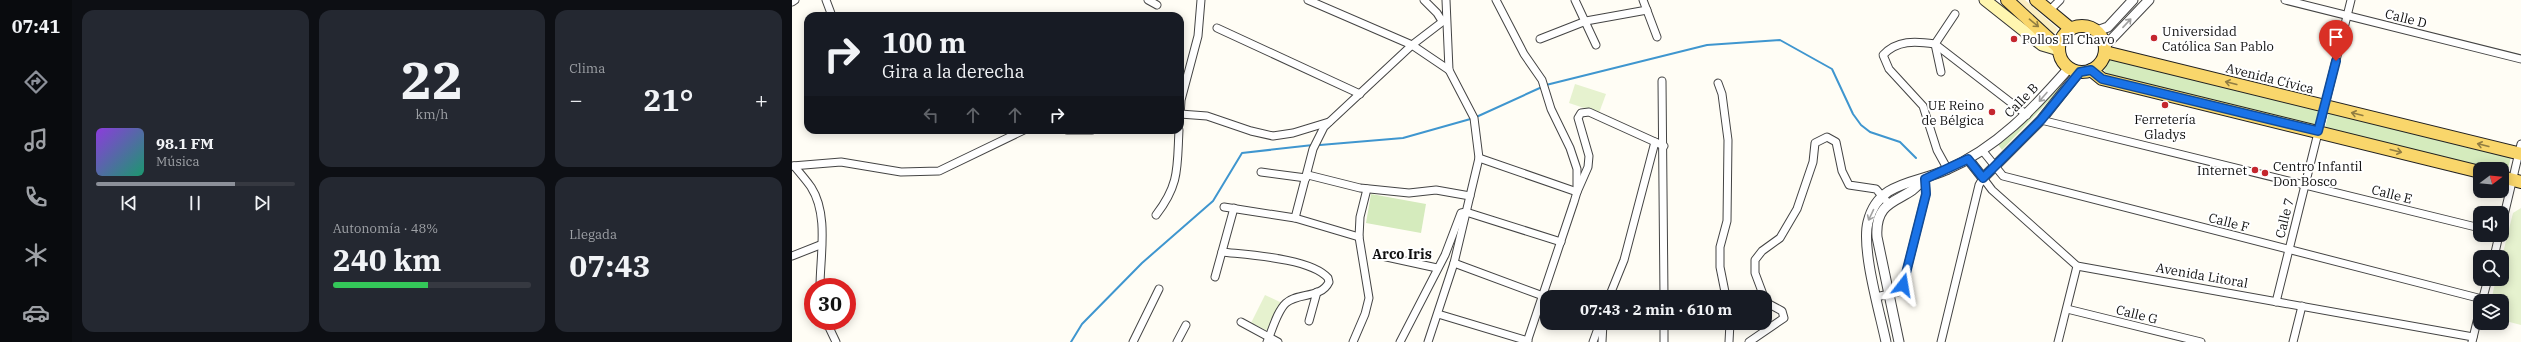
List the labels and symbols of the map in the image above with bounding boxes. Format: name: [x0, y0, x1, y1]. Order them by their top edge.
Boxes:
street label: Calle D: [2383, 5, 2428, 32]
one-way arrow: [2028, 18, 2038, 27]
one-way arrow: [2122, 19, 2131, 29]
pin: [2319, 20, 2353, 61]
place label: Universidad Católica San Pablo: [2162, 23, 2274, 55]
place label: Pollos El Chavo: [2022, 31, 2115, 48]
marker: Universidad Católica San Pablo: [2149, 33, 2159, 43]
marker: Pollos El Chavo: [2009, 34, 2019, 44]
street label: Avenida Cívica: [2224, 59, 2316, 98]
one-way arrow: [2224, 78, 2237, 86]
street label: Calle B: [2001, 79, 2042, 121]
one-way arrow: [2038, 92, 2048, 102]
place label: UE Reino de Bélgica: [1922, 97, 1984, 129]
marker: Ferretería Gladys: [2160, 100, 2170, 110]
marker: UE Reino de Bélgica: [1987, 107, 1997, 117]
one-way arrow: [2351, 109, 2364, 117]
place label: Ferretería Gladys: [2134, 111, 2196, 143]
one-way arrow: [2477, 140, 2490, 148]
one-way arrow: [2390, 148, 2403, 155]
place label: Centro Infantil Don Bosco: [2273, 158, 2363, 190]
place label: Internet: [2197, 162, 2247, 179]
north arrow: [2473, 162, 2509, 198]
marker: Internet: [2250, 165, 2260, 175]
marker: Centro Infantil Don Bosco: [2260, 168, 2270, 178]
street label: Calle E: [2370, 181, 2414, 208]
street label: Calle 7: [2271, 196, 2298, 240]
one-way arrow: [1867, 209, 1874, 221]
street label: Calle F: [2207, 209, 2251, 236]
district label: Arco Iris: [1372, 245, 1432, 263]
street label: Avenida Litoral: [2154, 259, 2249, 292]
position arrow: [1882, 264, 1924, 306]
speed limit sign: 30: [804, 278, 856, 330]
street label: Calle G: [2114, 301, 2160, 328]

